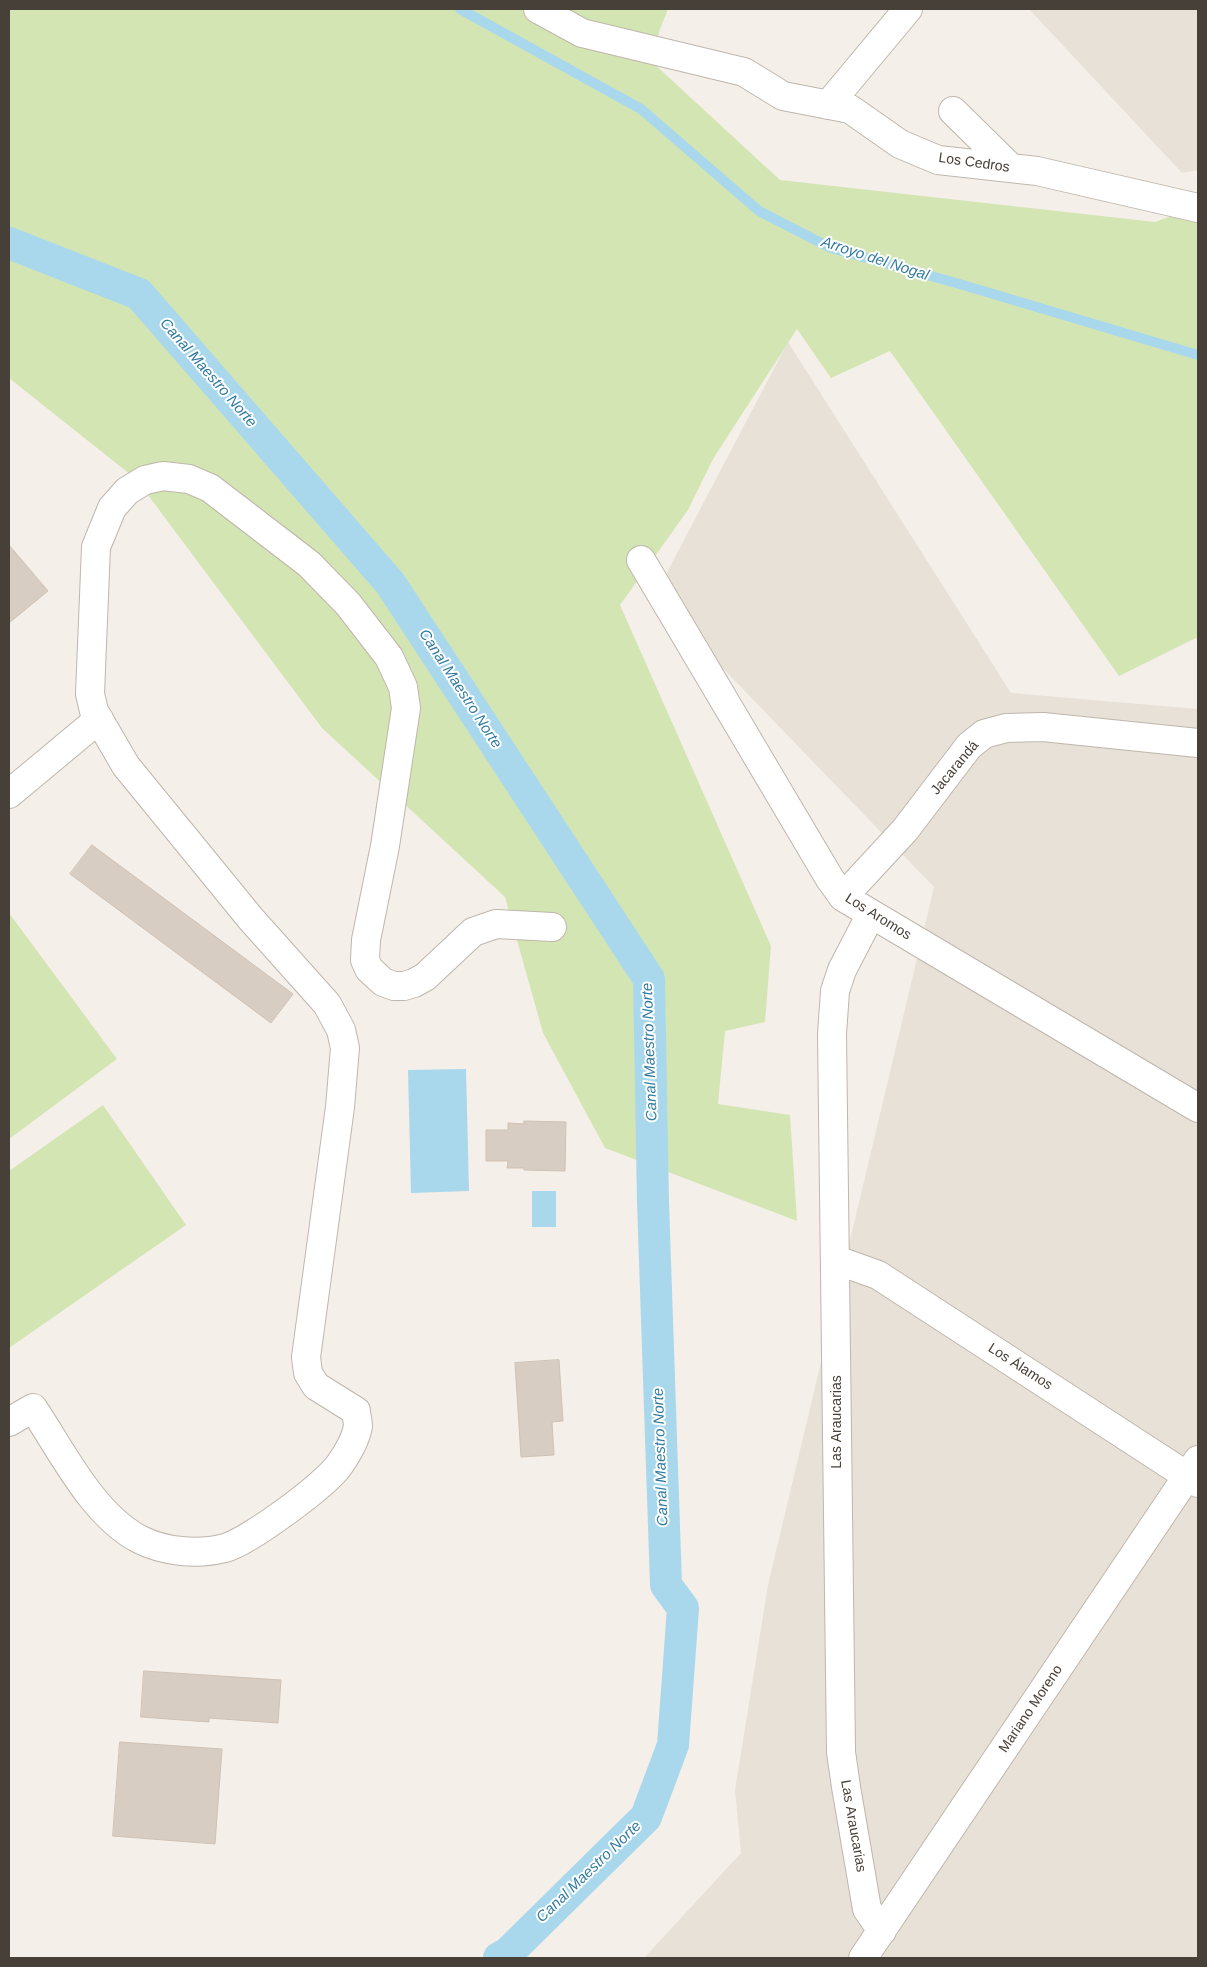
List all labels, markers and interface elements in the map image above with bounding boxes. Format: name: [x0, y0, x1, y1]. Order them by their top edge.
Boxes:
street label: Los Cedros: [937, 150, 1011, 176]
water label: Arroyo del Nogal: [819, 233, 931, 285]
water label: Canal Maestro Norte: [156, 315, 260, 431]
water label: Canal Maestro Norte: [415, 626, 505, 752]
street label: Jacarandá: [928, 738, 982, 798]
street label: Los Aromos: [842, 890, 914, 944]
water label: Canal Maestro Norte: [639, 983, 661, 1121]
street label: Los Álamos: [985, 1340, 1055, 1394]
street label: Las Araucarias: [829, 1375, 845, 1469]
water label: Canal Maestro Norte: [650, 1388, 672, 1526]
street label: Mariano Moreno: [996, 1662, 1066, 1756]
street label: Las Araucarias: [837, 1779, 869, 1873]
water label: Canal Maestro Norte: [533, 1817, 645, 1927]

